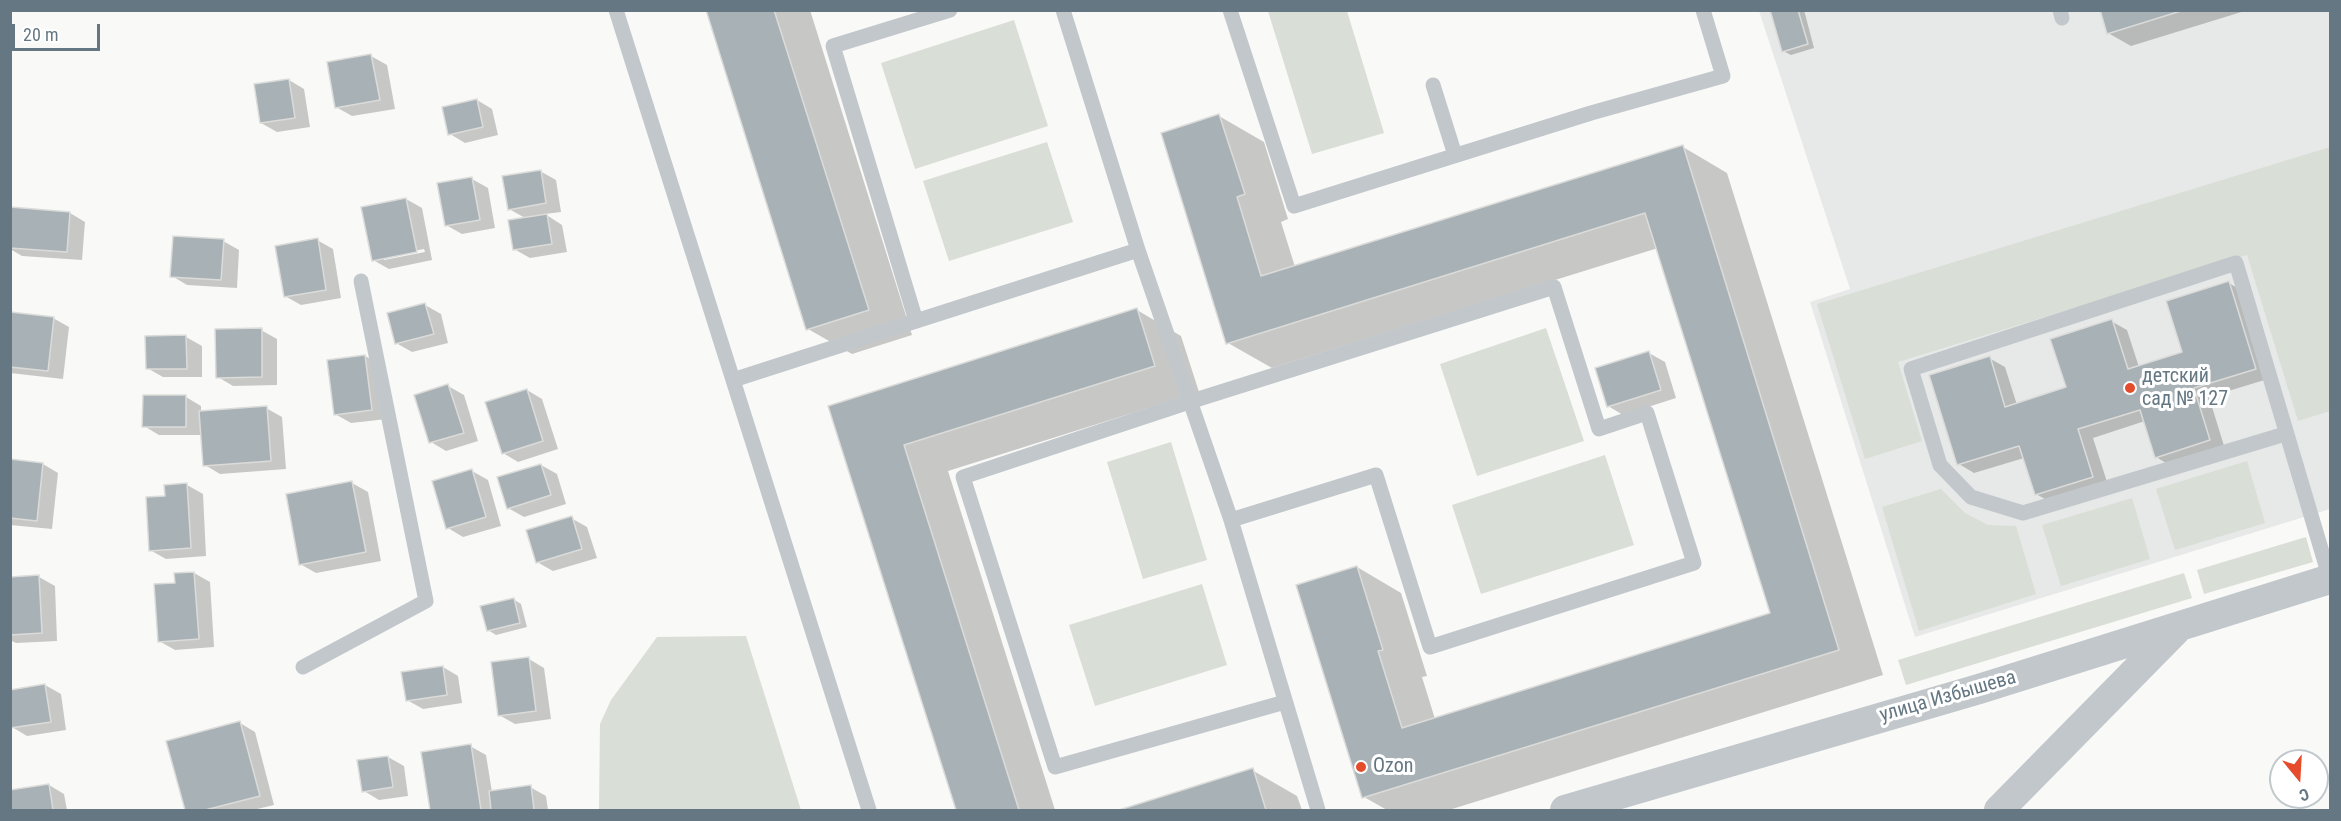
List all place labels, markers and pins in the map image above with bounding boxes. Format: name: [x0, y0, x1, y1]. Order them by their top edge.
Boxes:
place label: детский сад № 127: [2142, 365, 2228, 412]
marker: детский сад № 127: [2123, 381, 2137, 395]
place label: Ozon: [1373, 755, 1413, 779]
marker: Ozon: [1354, 760, 1368, 774]

